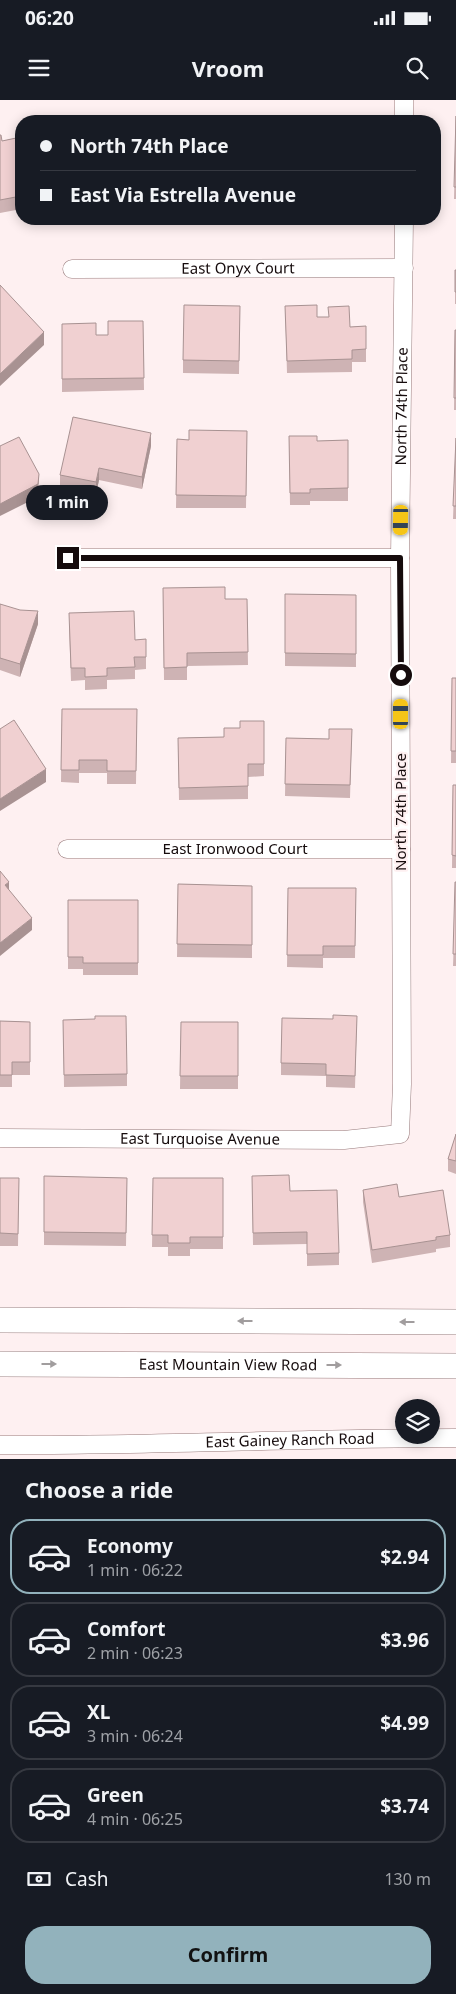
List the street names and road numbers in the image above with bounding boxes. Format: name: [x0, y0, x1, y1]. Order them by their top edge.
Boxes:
street label: East Onyx Court: [181, 257, 295, 278]
street label: North 74th Place: [390, 347, 411, 466]
street label: North 74th Place: [390, 753, 410, 871]
street label: East Ironwood Court: [162, 838, 308, 858]
street label: East Turquoise Avenue: [120, 1128, 280, 1149]
street label: East Mountain View Road: [139, 1354, 317, 1374]
street label: East Gainey Ranch Road: [205, 1428, 375, 1451]

